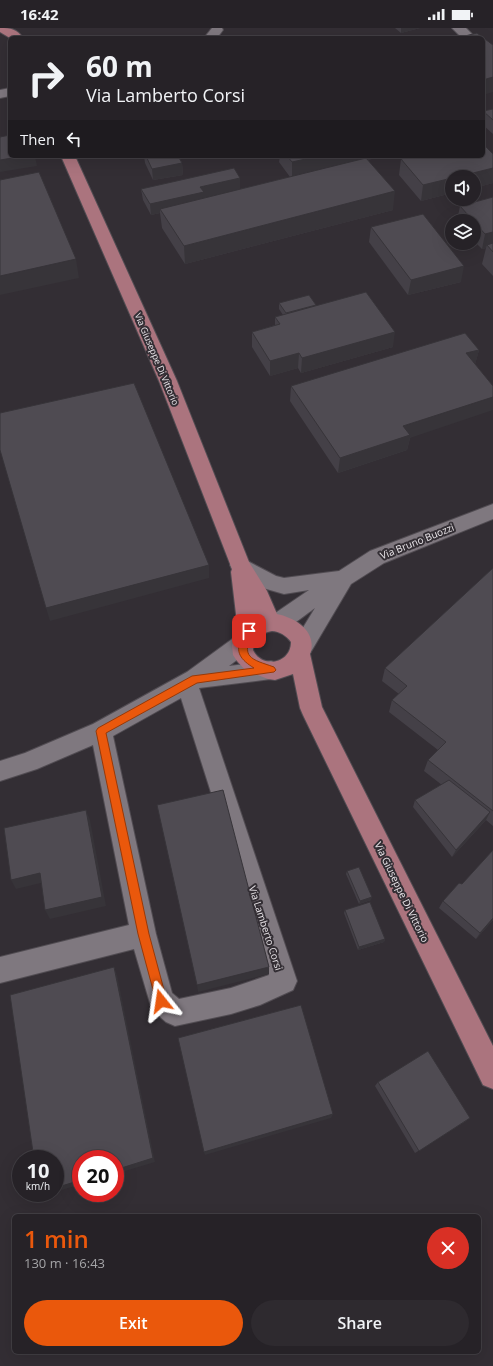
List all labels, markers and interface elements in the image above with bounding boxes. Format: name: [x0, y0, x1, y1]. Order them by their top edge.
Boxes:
text: 16:42: [20, 4, 59, 24]
text: 60 m: [86, 47, 153, 85]
icon: right: [20, 52, 72, 104]
text: Via Lamberto Corsi: [86, 83, 245, 107]
icon: left: [63, 128, 85, 150]
text: Then: [20, 129, 55, 149]
map controls: [445, 170, 481, 250]
button: sound: [445, 170, 481, 206]
button: layers: [445, 214, 481, 250]
street label: Via Giuseppe Di Vittorio: [132, 311, 182, 407]
street label: Via Bruno Buozzi: [378, 520, 456, 562]
pin: [232, 614, 266, 648]
icon: arrive: [238, 620, 260, 642]
street label: Via Giuseppe Di Vittorio: [372, 839, 432, 945]
street label: Via Lamberto Corsi: [246, 884, 286, 972]
position arrow: [140, 980, 182, 1022]
speed limit sign: 20: [72, 1150, 124, 1202]
text: 10: [27, 1157, 49, 1184]
text: km/h: [26, 1179, 50, 1193]
text: 1 min: [24, 1222, 89, 1255]
button: close: [427, 1227, 469, 1269]
text: 130 m · 16:43: [24, 1254, 105, 1272]
button: Exit: [24, 1300, 243, 1346]
button: Share: [251, 1300, 469, 1346]

